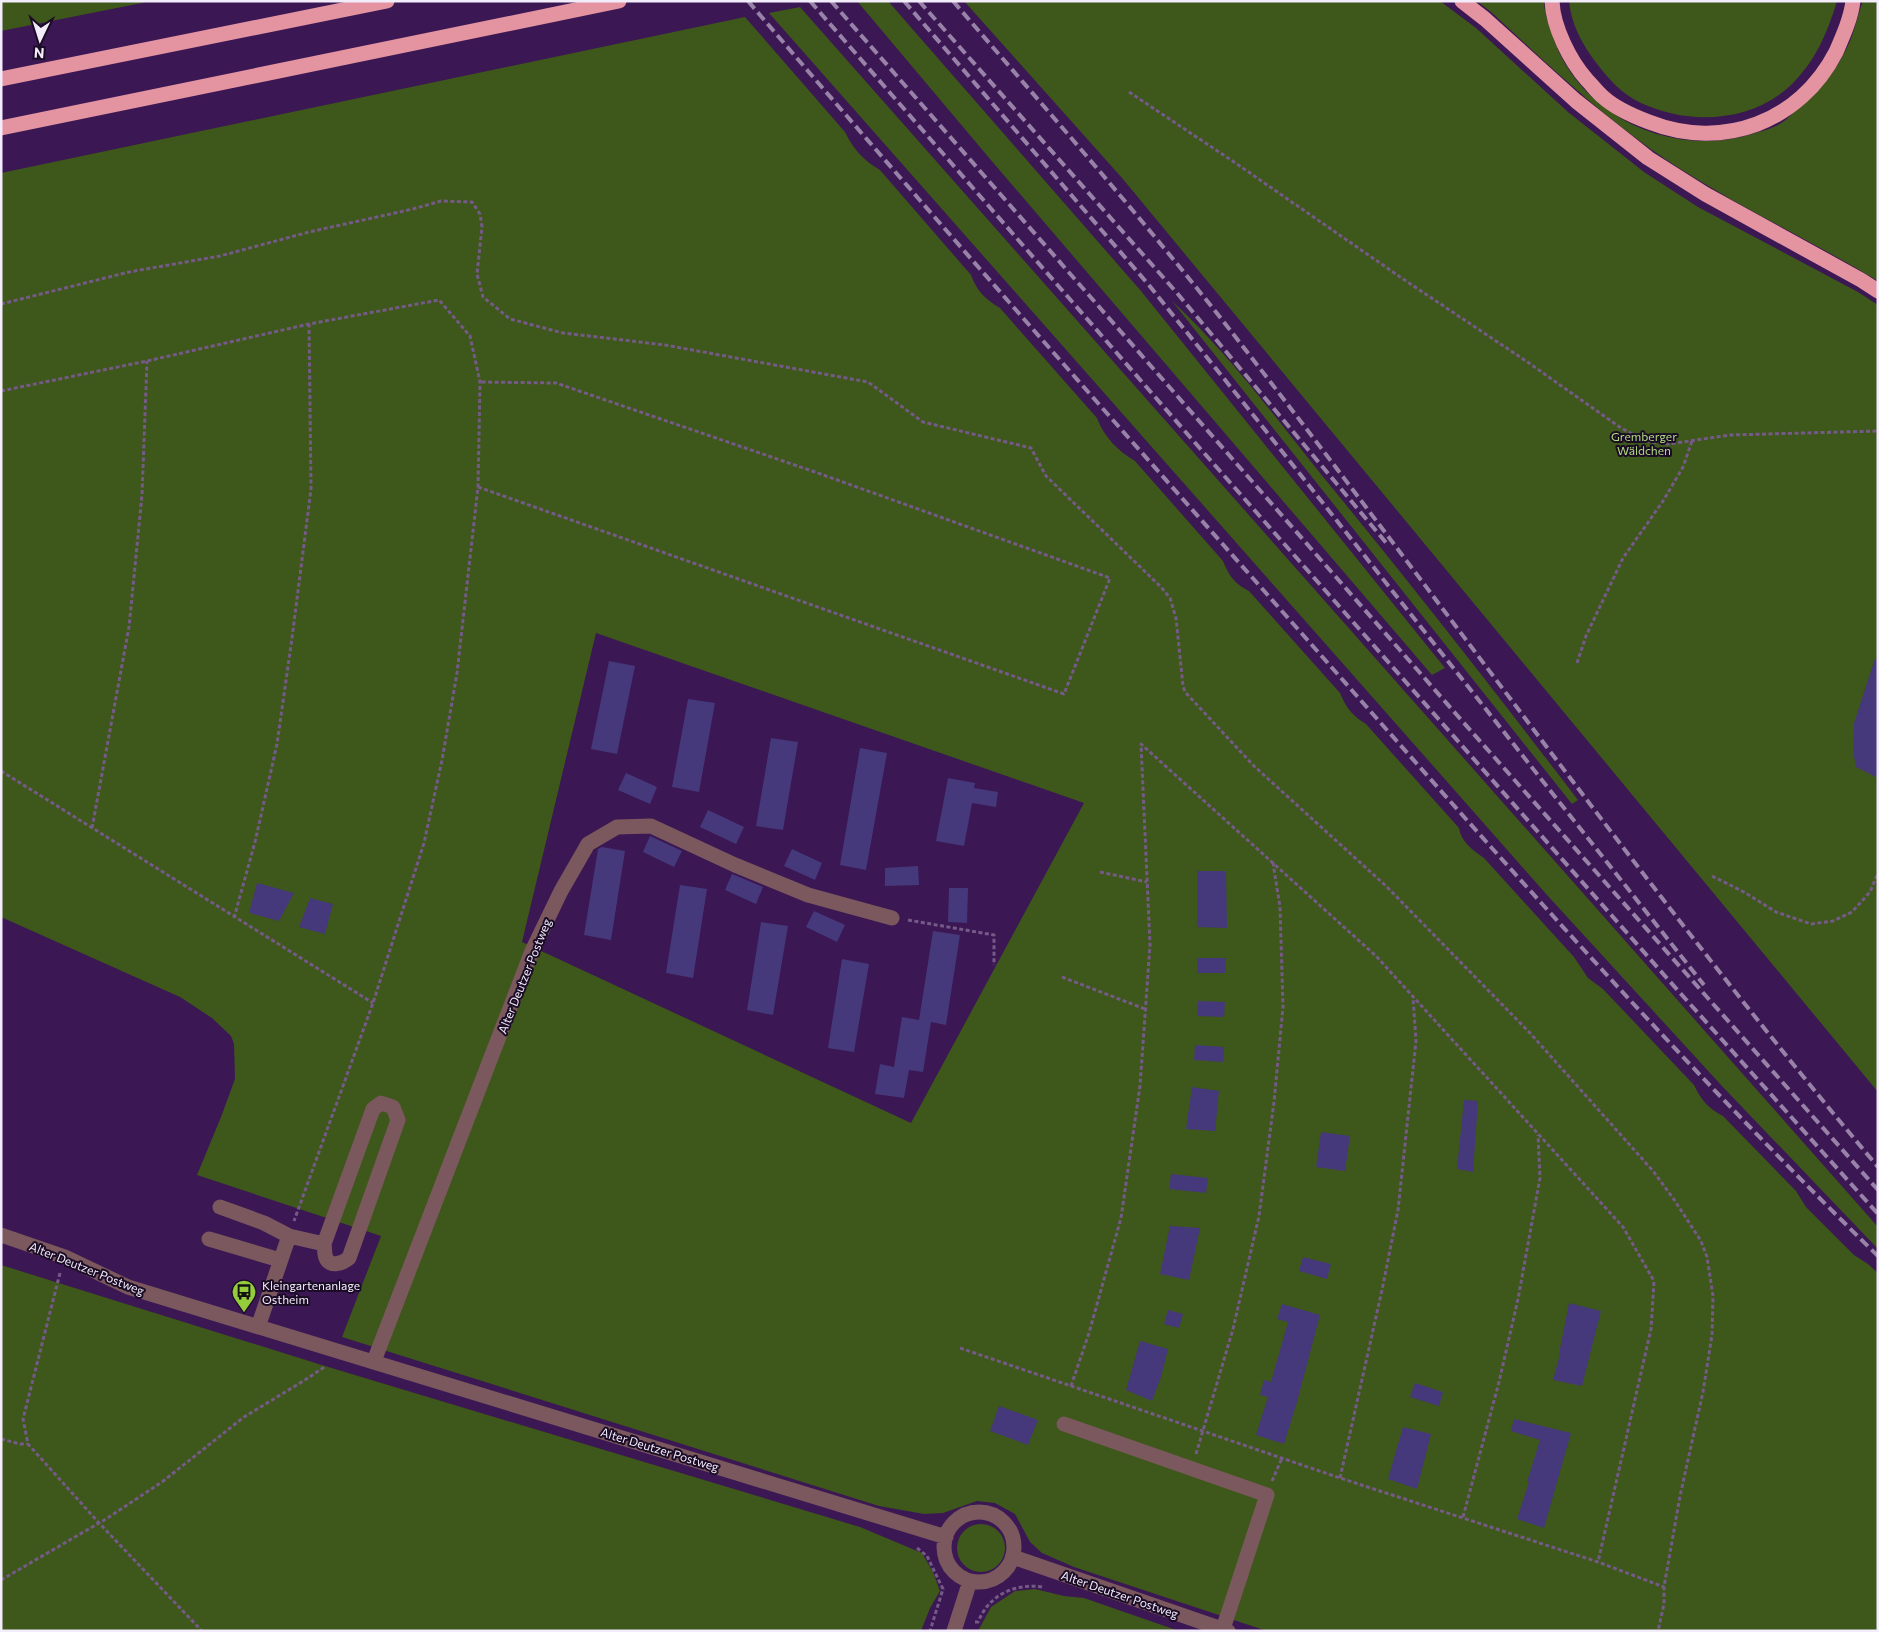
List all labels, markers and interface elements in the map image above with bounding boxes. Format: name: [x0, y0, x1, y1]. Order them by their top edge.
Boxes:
north arrow: [15, 15, 65, 65]
text: N: [33, 45, 45, 62]
park label: Gremberger Wäldchen: [1611, 429, 1677, 457]
street label: Alter Deutzer Postweg: [495, 916, 554, 1036]
street label: Alter Deutzer Postweg: [27, 1239, 147, 1298]
place label: Kleingartenanlage Ostheim: [262, 1278, 360, 1306]
bus stop icon: Kleingartenanlage Ostheim: [231, 1279, 257, 1313]
street label: Alter Deutzer Postweg: [599, 1424, 721, 1474]
street label: Alter Deutzer Postweg: [1060, 1567, 1181, 1621]

